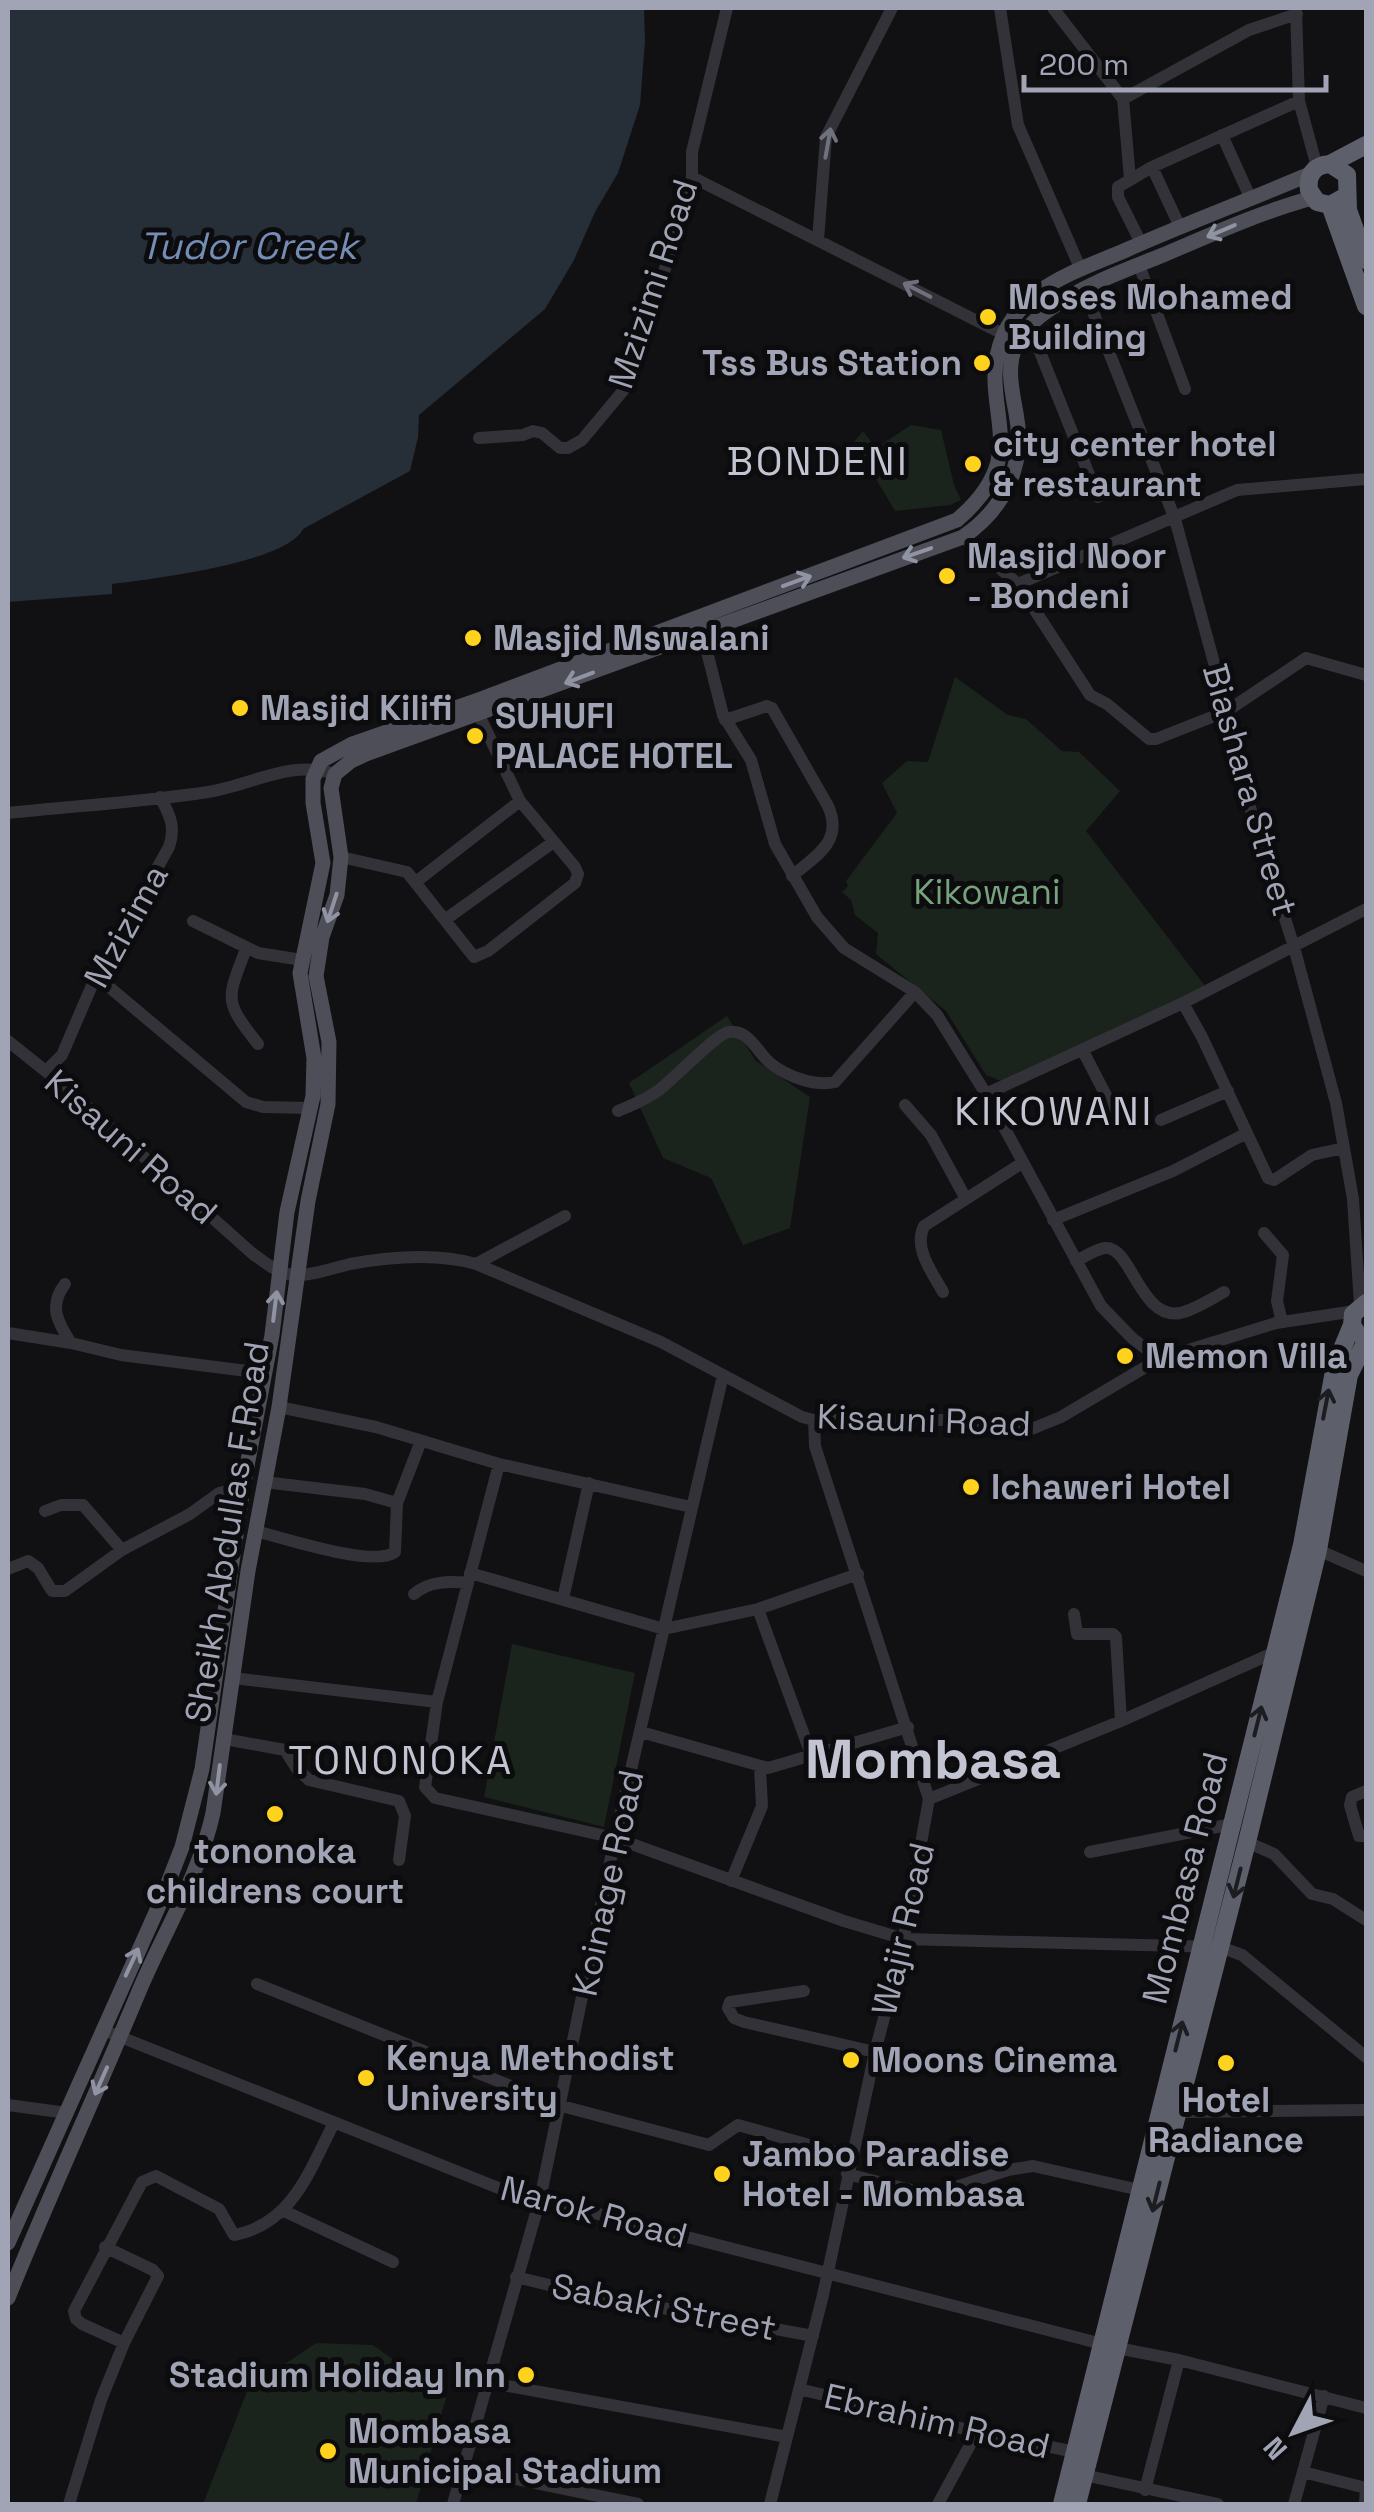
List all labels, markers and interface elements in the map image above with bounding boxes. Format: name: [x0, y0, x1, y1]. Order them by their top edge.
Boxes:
scale bar: [1024, 30, 1326, 92]
text: 200 m: [1039, 45, 1129, 84]
one-way arrow: [819, 128, 838, 160]
street label: Mzizimi Road: [598, 174, 708, 394]
water label: Tudor Creek: [139, 222, 362, 270]
one-way arrow: [1206, 223, 1237, 241]
place label: Moses Mohamed Building: [1008, 275, 1293, 359]
one-way arrow: [902, 280, 932, 299]
marker: Moses Mohamed Building: [977, 306, 999, 328]
place label: Tss Bus Station: [702, 341, 962, 385]
marker: Tss Bus Station: [971, 352, 993, 374]
place label: city center hotel & restaurant: [993, 422, 1277, 506]
district label: BONDENI: [727, 436, 909, 487]
marker: city center hotel & restaurant: [962, 453, 984, 475]
place label: Masjid Noor - Bondeni: [967, 534, 1166, 618]
one-way arrow: [903, 545, 934, 563]
marker: Masjid Noor - Bondeni: [936, 565, 958, 587]
one-way arrow: [782, 570, 812, 588]
place label: Masjid Mswalani: [493, 616, 770, 660]
marker: Masjid Mswalani: [462, 627, 484, 649]
street label: Biashara Street: [1193, 659, 1307, 921]
one-way arrow: [565, 670, 596, 688]
place label: Masjid Kilifi: [260, 686, 453, 730]
place label: SUHUFI PALACE HOTEL: [495, 694, 733, 778]
marker: Masjid Kilifi: [229, 697, 251, 719]
marker: SUHUFI PALACE HOTEL: [464, 725, 486, 747]
street label: Mzizima: [74, 857, 178, 995]
park label: Kikowani: [913, 870, 1061, 914]
one-way arrow: [322, 892, 340, 923]
street label: Kisauni Road: [36, 1060, 226, 1234]
district label: KIKOWANI: [954, 1086, 1154, 1137]
one-way arrow: [267, 1290, 285, 1323]
place label: Memon Villa: [1145, 1334, 1347, 1378]
street label: Sheikh Abdullas F.Road: [175, 1338, 279, 1726]
marker: Memon Villa: [1114, 1345, 1136, 1367]
one-way arrow: [1318, 1389, 1337, 1421]
street label: Kisauni Road: [816, 1394, 1032, 1446]
place label: Ichaweri Hotel: [991, 1465, 1231, 1509]
marker: Ichaweri Hotel: [960, 1476, 982, 1498]
one-way arrow: [1250, 1706, 1268, 1738]
district label: Mombasa: [805, 1724, 1061, 1794]
district label: TONONOKA: [288, 1735, 514, 1786]
street label: Mombasa Road: [1132, 1748, 1238, 2008]
one-way arrow: [208, 1763, 227, 1795]
street label: Koinage Road: [563, 1766, 653, 2000]
marker: tononoka childrens court: [264, 1803, 286, 1825]
place label: tononoka childrens court: [146, 1829, 404, 1913]
street label: Wajir Road: [862, 1838, 944, 2020]
one-way arrow: [1227, 1866, 1245, 1898]
one-way arrow: [124, 1947, 142, 1978]
one-way arrow: [1170, 2021, 1189, 2052]
place label: Kenya Methodist University: [386, 2036, 675, 2120]
place label: Moons Cinema: [871, 2038, 1117, 2082]
marker: Moons Cinema: [840, 2049, 862, 2071]
marker: Hotel Radiance: [1215, 2052, 1237, 2074]
one-way arrow: [91, 2065, 109, 2096]
marker: Kenya Methodist University: [355, 2067, 377, 2089]
place label: Hotel Radiance: [1148, 2078, 1304, 2162]
place label: Jambo Paradise Hotel - Mombasa: [742, 2132, 1025, 2216]
marker: Jambo Paradise Hotel - Mombasa: [711, 2163, 733, 2185]
street label: Narok Road: [496, 2166, 692, 2258]
one-way arrow: [1145, 2181, 1164, 2213]
street label: Sabaki Street: [548, 2264, 780, 2350]
place label: Stadium Holiday Inn: [169, 2353, 506, 2397]
marker: Stadium Holiday Inn: [515, 2364, 537, 2386]
street label: Ebrahim Road: [820, 2374, 1054, 2468]
north arrow: [1244, 2382, 1344, 2482]
place label: Mombasa Municipal Stadium: [348, 2409, 662, 2493]
text: N: [1255, 2430, 1295, 2467]
marker: Mombasa Municipal Stadium: [317, 2440, 339, 2462]

